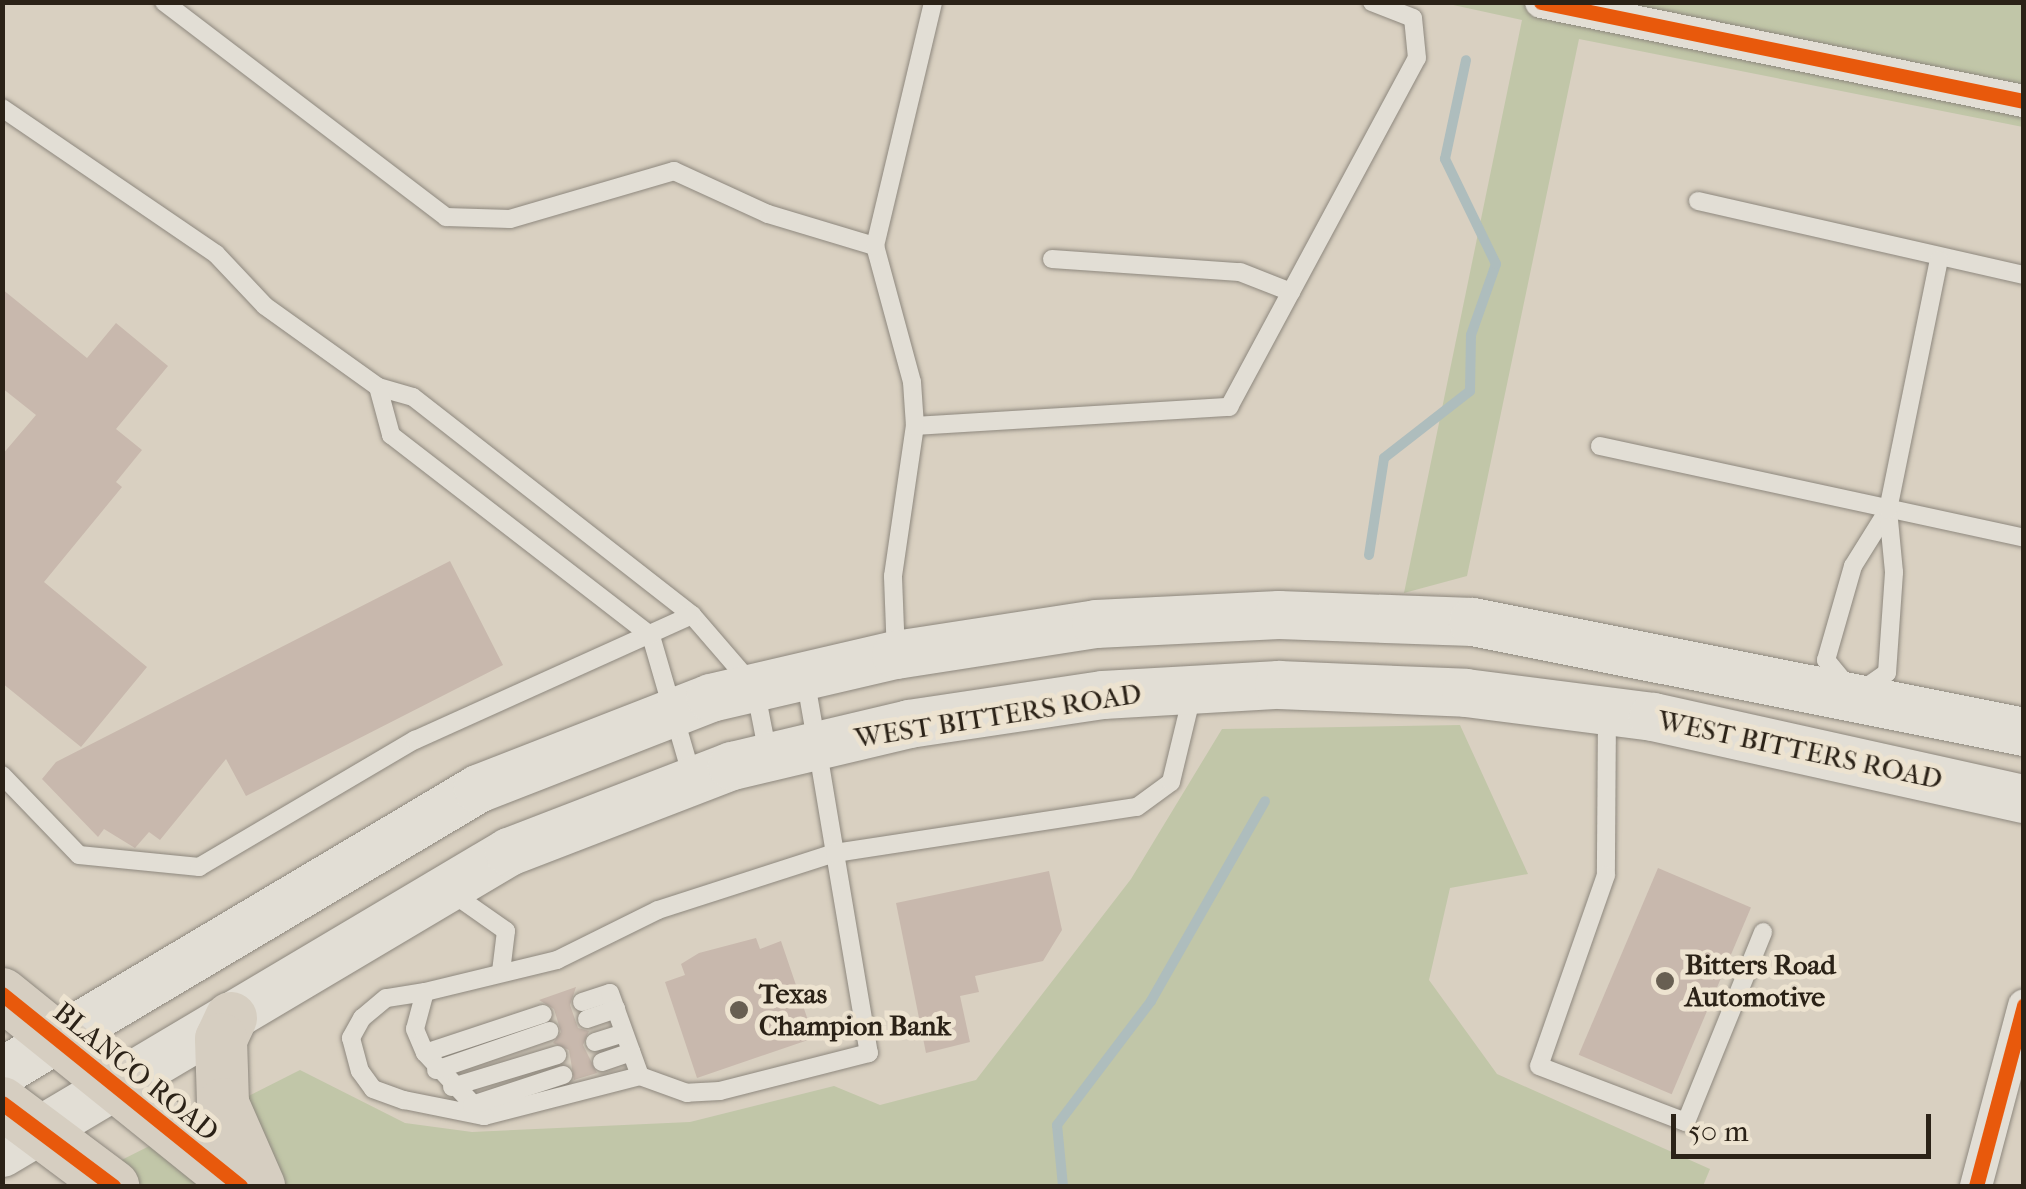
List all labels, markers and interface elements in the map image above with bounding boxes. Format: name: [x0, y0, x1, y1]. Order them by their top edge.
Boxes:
street label: WEST BITTERS ROAD: [852, 677, 1144, 755]
street label: WEST BITTERS ROAD: [1655, 703, 1945, 797]
place label: Bitters Road Automotive: [1685, 948, 1836, 1014]
marker: Bitters Road Automotive: [1654, 970, 1676, 992]
place label: Texas Champion Bank: [759, 977, 951, 1043]
street label: BLANCO ROAD: [47, 995, 225, 1149]
marker: Texas Champion Bank: [728, 999, 750, 1021]
scale bar: [1676, 1094, 1936, 1156]
text: 50 m: [1688, 1114, 1749, 1149]

